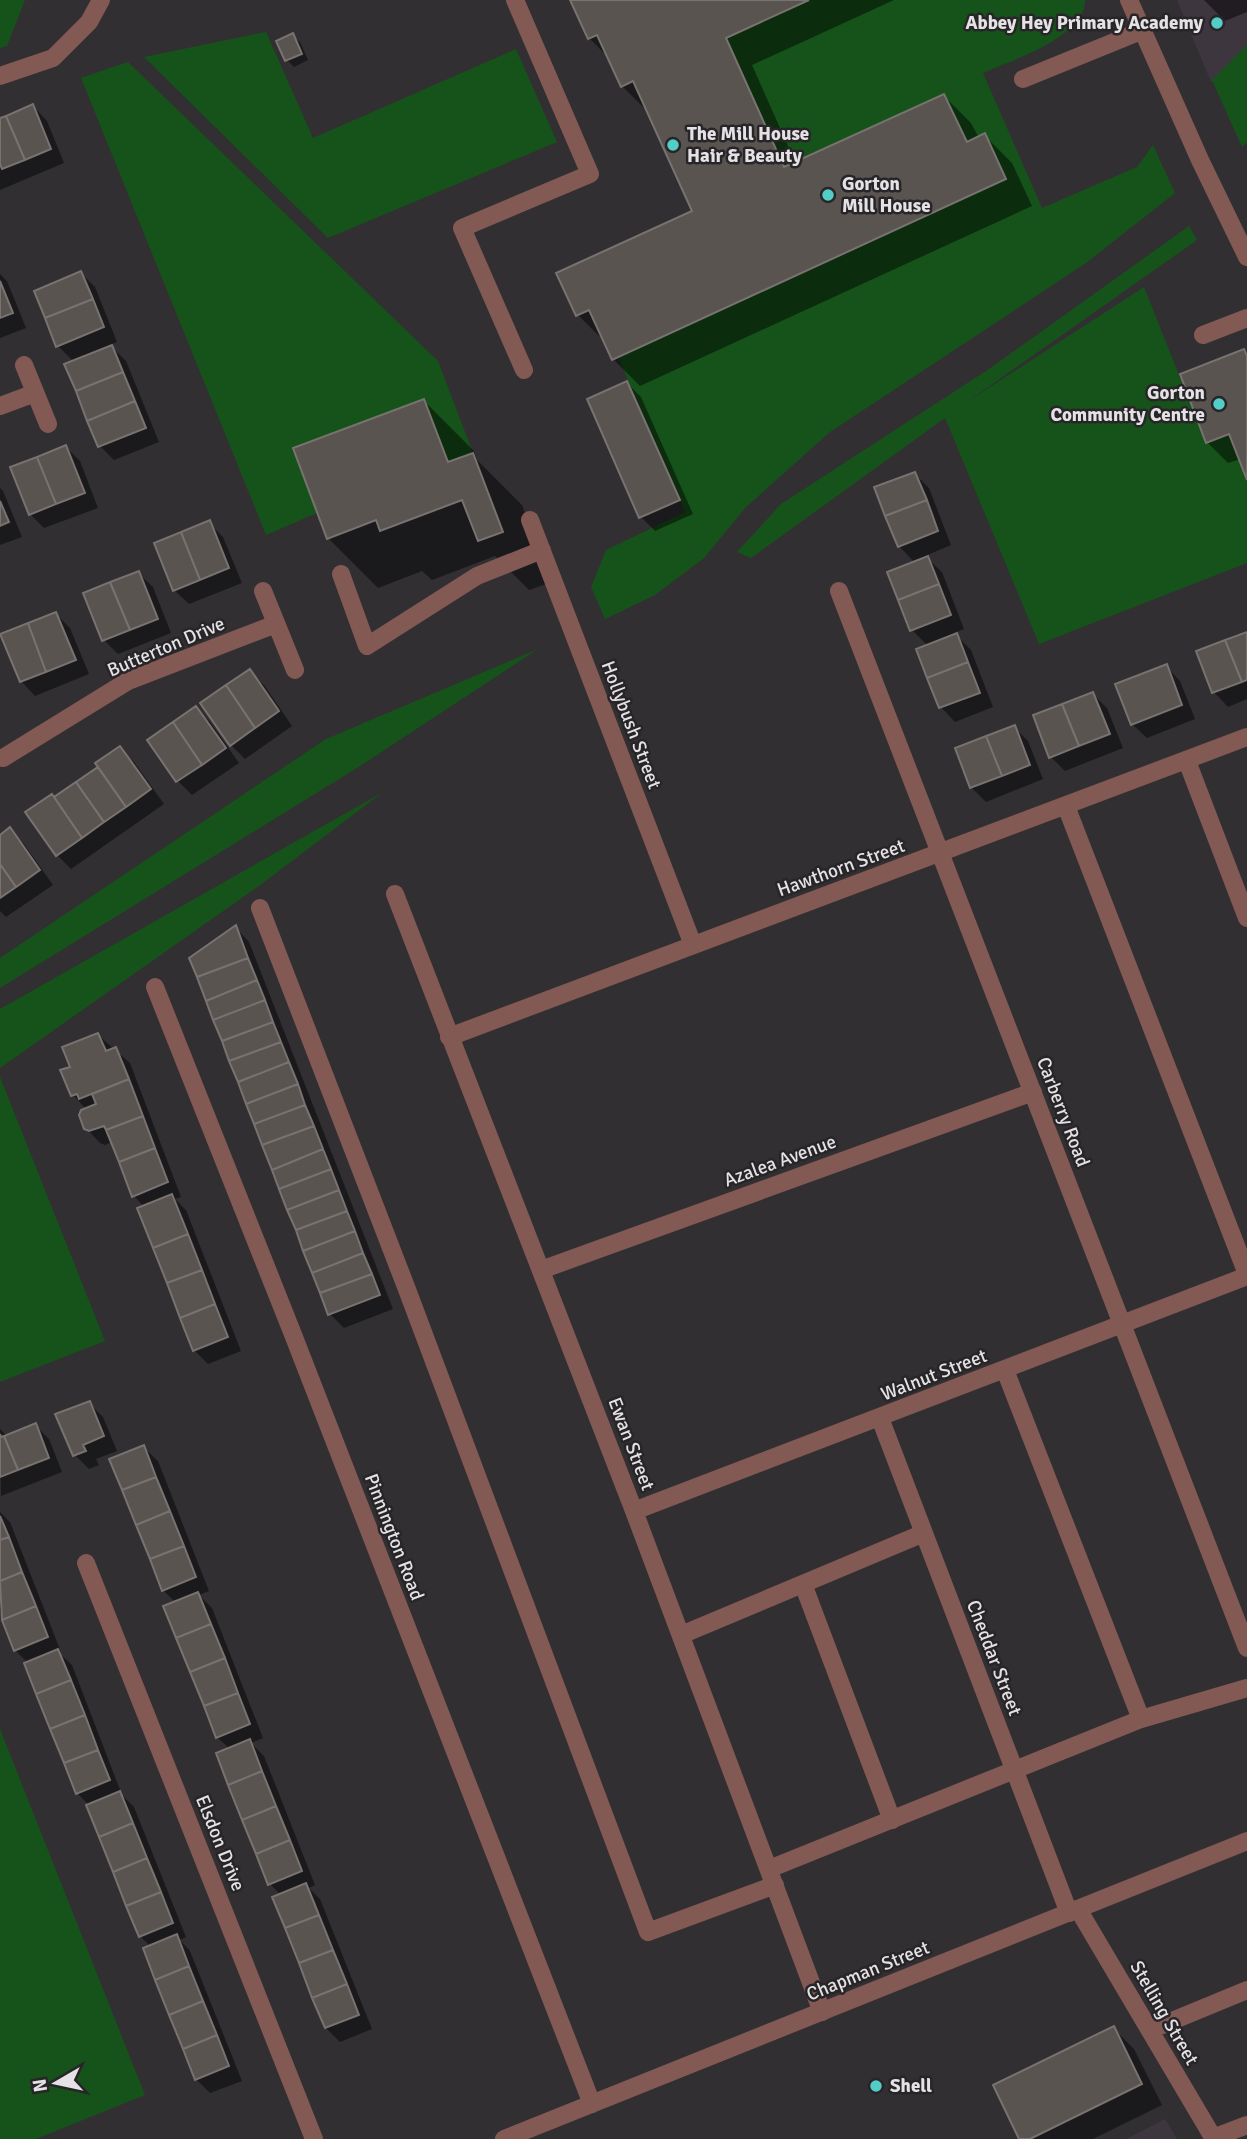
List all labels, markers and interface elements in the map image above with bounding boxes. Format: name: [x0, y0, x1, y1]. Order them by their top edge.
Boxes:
place label: Abbey Hey Primary Academy: [965, 11, 1204, 35]
marker: Abbey Hey Primary Academy: [1209, 15, 1225, 31]
place label: The Mill House Hair & Beauty: [687, 122, 809, 168]
marker: The Mill House Hair & Beauty: [665, 137, 681, 153]
place label: Gorton Mill House: [842, 172, 931, 218]
marker: Gorton Mill House: [820, 187, 836, 203]
place label: Gorton Community Centre: [1050, 381, 1205, 427]
marker: Gorton Community Centre: [1211, 396, 1227, 412]
street label: Butterton Drive: [104, 611, 228, 683]
street label: Hollybush Street: [596, 658, 667, 793]
street label: Hawthorn Street: [774, 834, 908, 902]
street label: Carberry Road: [1031, 1054, 1095, 1170]
street label: Azalea Avenue: [721, 1130, 839, 1192]
street label: Walnut Street: [878, 1344, 991, 1406]
street label: Ewan Street: [602, 1394, 660, 1494]
street label: Pinnington Road: [359, 1470, 429, 1604]
street label: Cheddar Street: [961, 1597, 1027, 1719]
street label: Elsdon Drive: [190, 1791, 250, 1895]
street label: Chapman Street: [803, 1935, 933, 2007]
street label: Stelling Street: [1124, 1956, 1204, 2070]
north arrow: [21, 2048, 91, 2118]
place label: Shell: [890, 2074, 932, 2098]
text: N: [27, 2077, 53, 2094]
marker: Shell: [868, 2078, 884, 2094]

